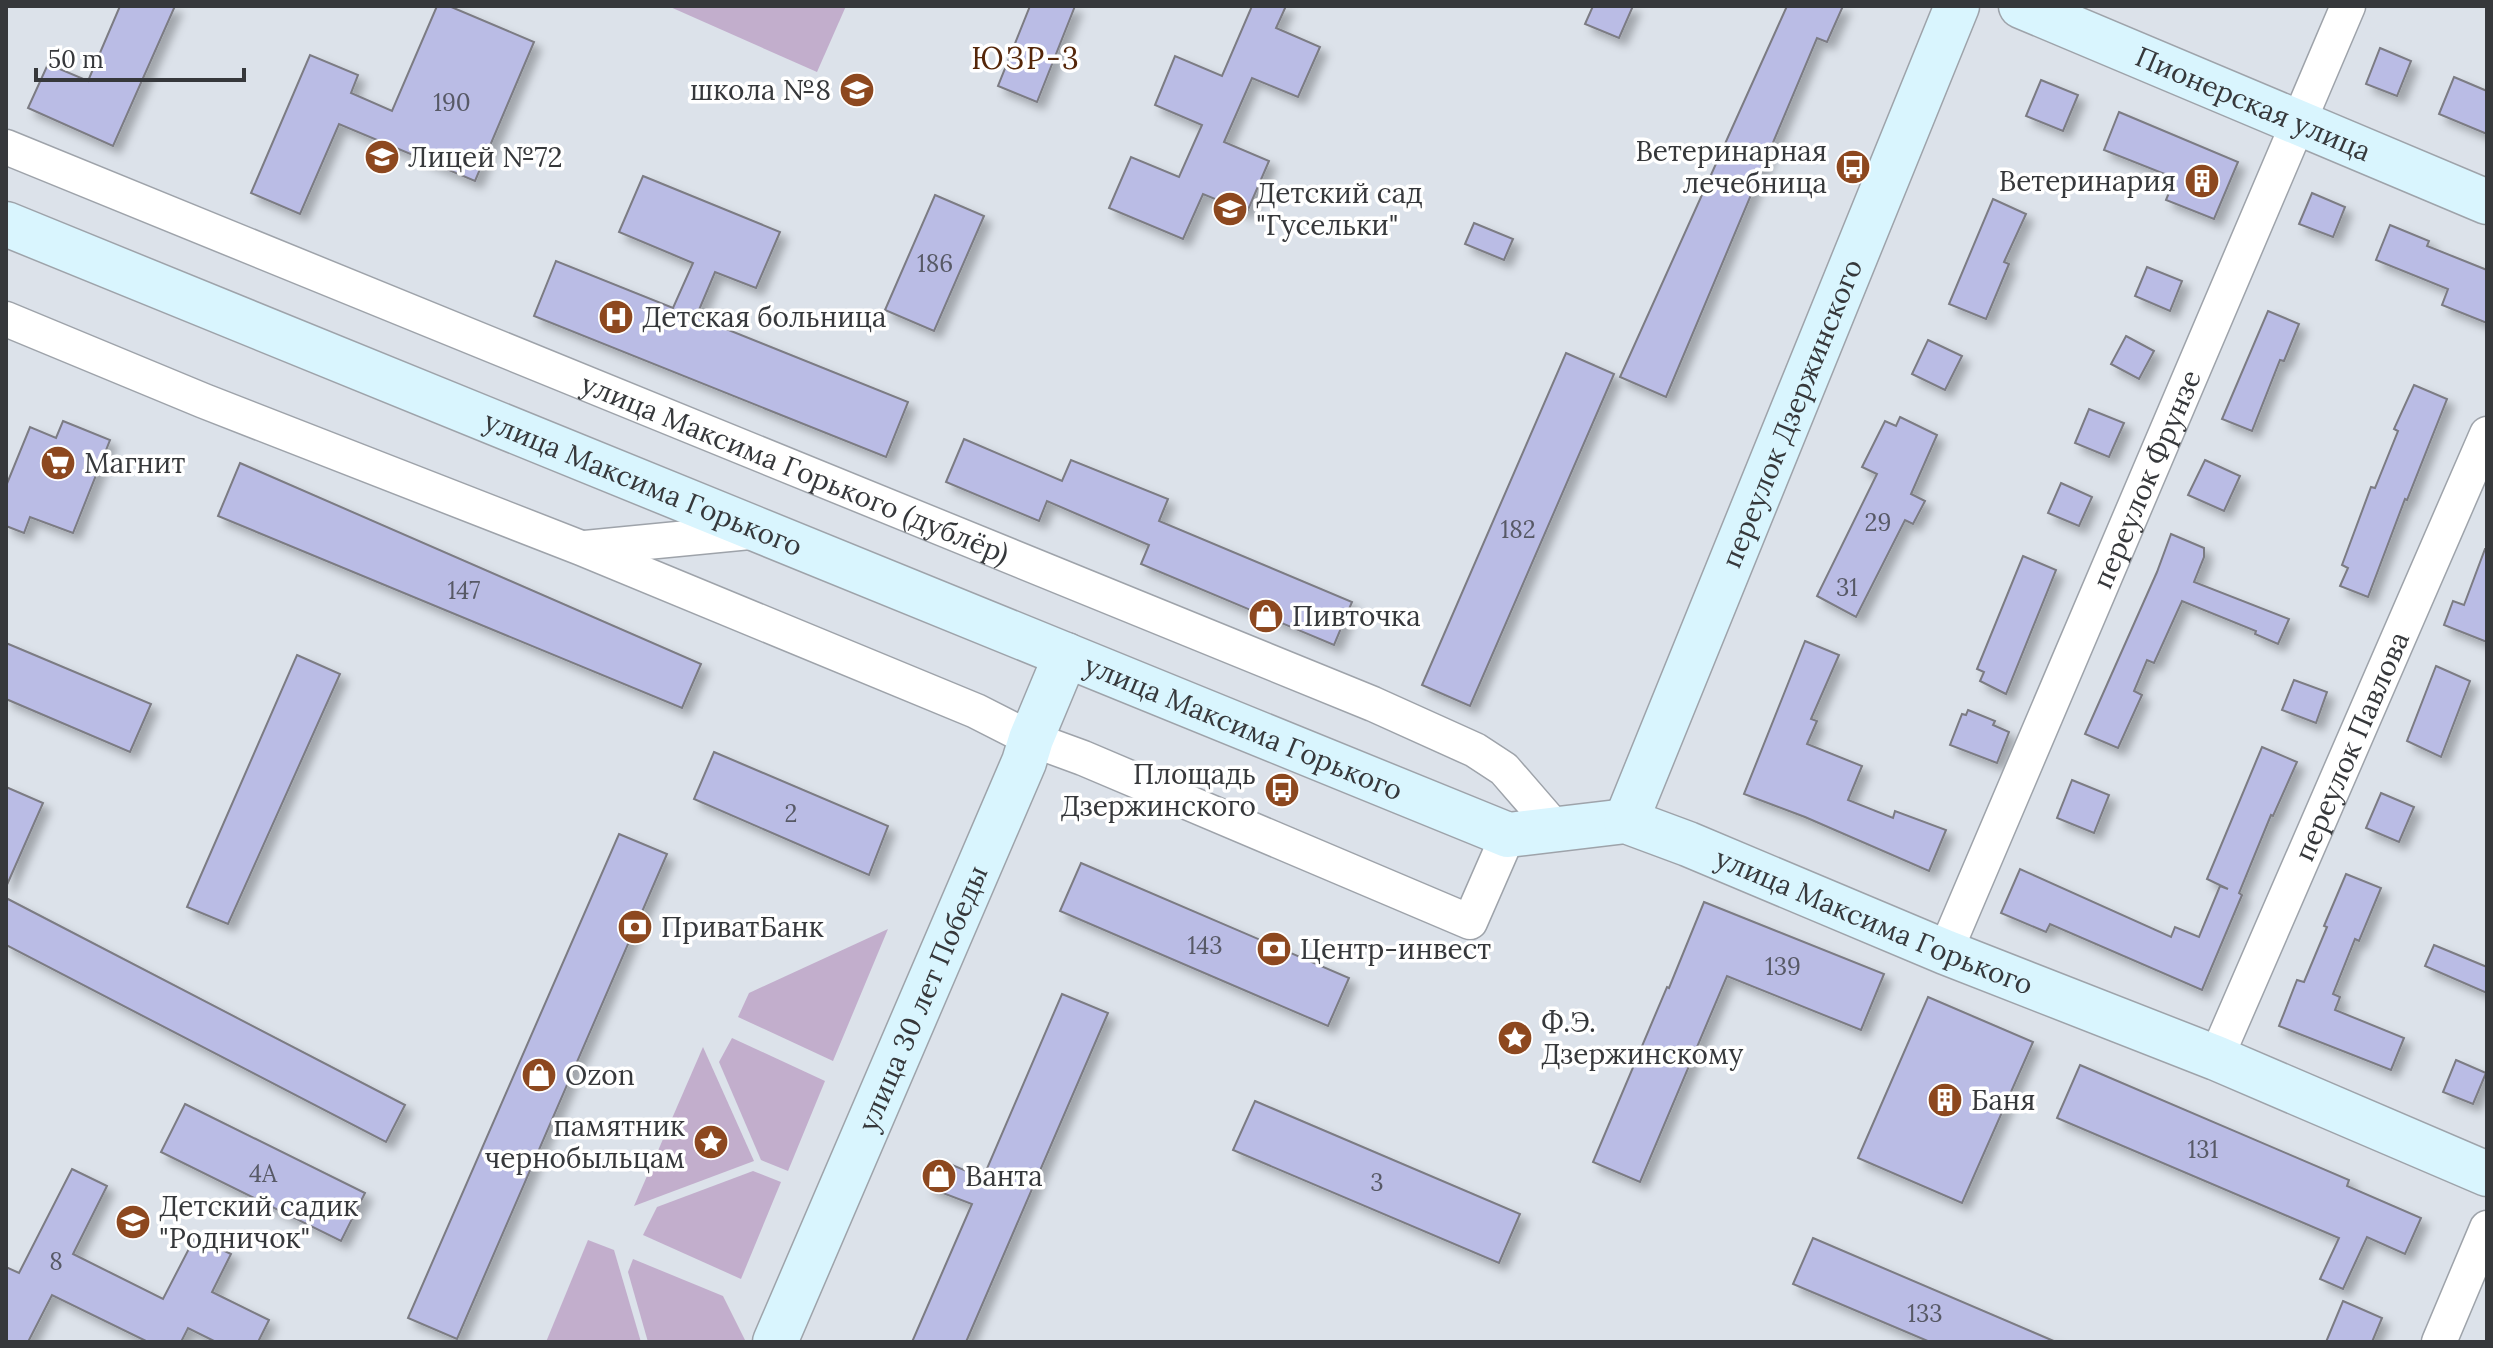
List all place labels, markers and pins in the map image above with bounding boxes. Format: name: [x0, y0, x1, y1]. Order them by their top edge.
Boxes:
school or university icon: школа №8: [838, 71, 876, 109]
place label: школа №8: [690, 72, 831, 108]
place label: Ветеринарная лечебница: [1635, 133, 1827, 201]
school or university icon: Лицей №72: [363, 138, 401, 176]
place label: Лицей №72: [408, 139, 563, 175]
bus stop icon: Ветеринарная лечебница: [1834, 148, 1872, 186]
building icon: Ветеринария: [2183, 162, 2221, 200]
place label: Ветеринария: [1999, 163, 2176, 199]
place label: Детский сад "Гусельки": [1256, 175, 1423, 243]
school or university icon: Детский сад "Гусельки": [1211, 190, 1249, 228]
hospital icon: Детская больница: [597, 298, 635, 336]
place label: Детская больница: [642, 299, 886, 335]
supermarket icon: Магнит: [39, 444, 77, 482]
place label: Магнит: [84, 445, 185, 481]
shop icon: Пивточка: [1247, 597, 1285, 635]
place label: Пивточка: [1292, 598, 1421, 634]
place label: Площадь Дзержинского: [1060, 756, 1256, 824]
bus stop icon: Площадь Дзержинского: [1263, 771, 1301, 809]
bank icon: ПриватБанк: [616, 908, 654, 946]
place label: ПриватБанк: [661, 909, 824, 945]
bank icon: Центр-инвест: [1255, 930, 1293, 968]
place label: Центр-инвест: [1300, 931, 1491, 967]
place label: Ф.Э. Дзержинскому: [1541, 1004, 1744, 1072]
place icon: Ф.Э. Дзержинскому: [1496, 1019, 1534, 1057]
shop icon: Ozon: [520, 1056, 558, 1094]
place label: Ozon: [565, 1057, 635, 1093]
building icon: Баня: [1926, 1081, 1964, 1119]
place label: Баня: [1971, 1082, 2036, 1118]
place label: памятник чернобыльцам: [485, 1108, 685, 1176]
place icon: памятник чернобыльцам: [692, 1123, 730, 1161]
shop icon: Ванта: [920, 1157, 958, 1195]
place label: Ванта: [965, 1158, 1043, 1194]
place label: Детский садик "Родничок": [159, 1188, 358, 1256]
school or university icon: Детский садик "Родничок": [114, 1203, 152, 1241]

